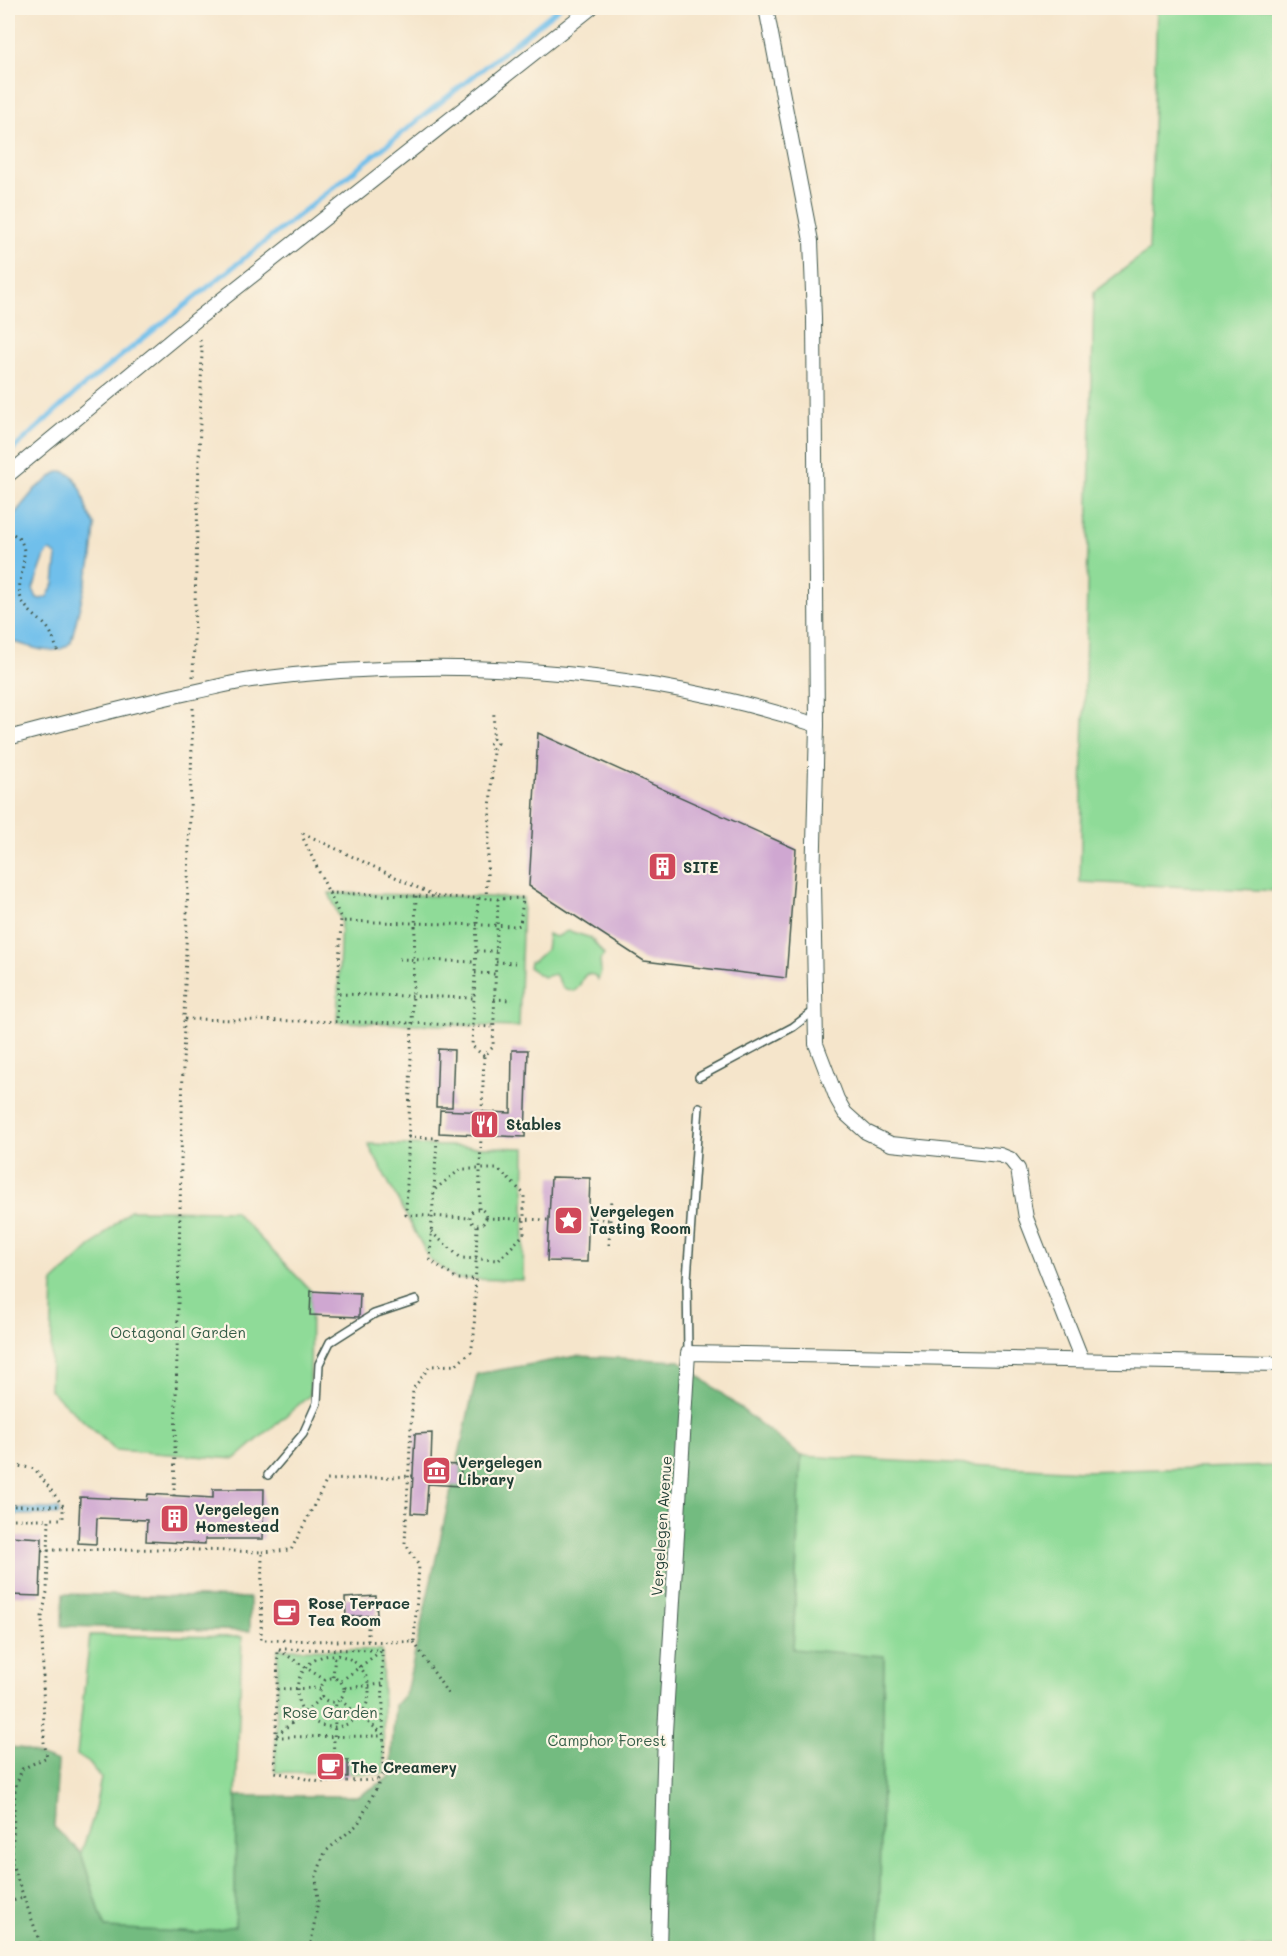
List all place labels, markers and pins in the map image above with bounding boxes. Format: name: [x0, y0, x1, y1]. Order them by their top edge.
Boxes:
building icon: SITE: [646, 851, 678, 883]
place label: SITE: [683, 857, 719, 877]
restaurant icon: Stables: [469, 1108, 501, 1140]
place label: Stables: [506, 1114, 561, 1134]
place label: Vergelegen Tasting Room: [590, 1201, 691, 1238]
place icon: Vergelegen Tasting Room: [553, 1204, 585, 1236]
place label: Vergelegen Library: [458, 1452, 542, 1489]
museum icon: Vergelegen Library: [421, 1455, 453, 1487]
place label: Vergelegen Homestead: [195, 1499, 279, 1536]
building icon: Vergelegen Homestead: [158, 1502, 190, 1534]
place label: Rose Terrace Tea Room: [308, 1593, 410, 1630]
cafe icon: Rose Terrace Tea Room: [271, 1596, 303, 1628]
cafe icon: The Creamery: [314, 1751, 346, 1783]
place label: The Creamery: [351, 1757, 457, 1777]

